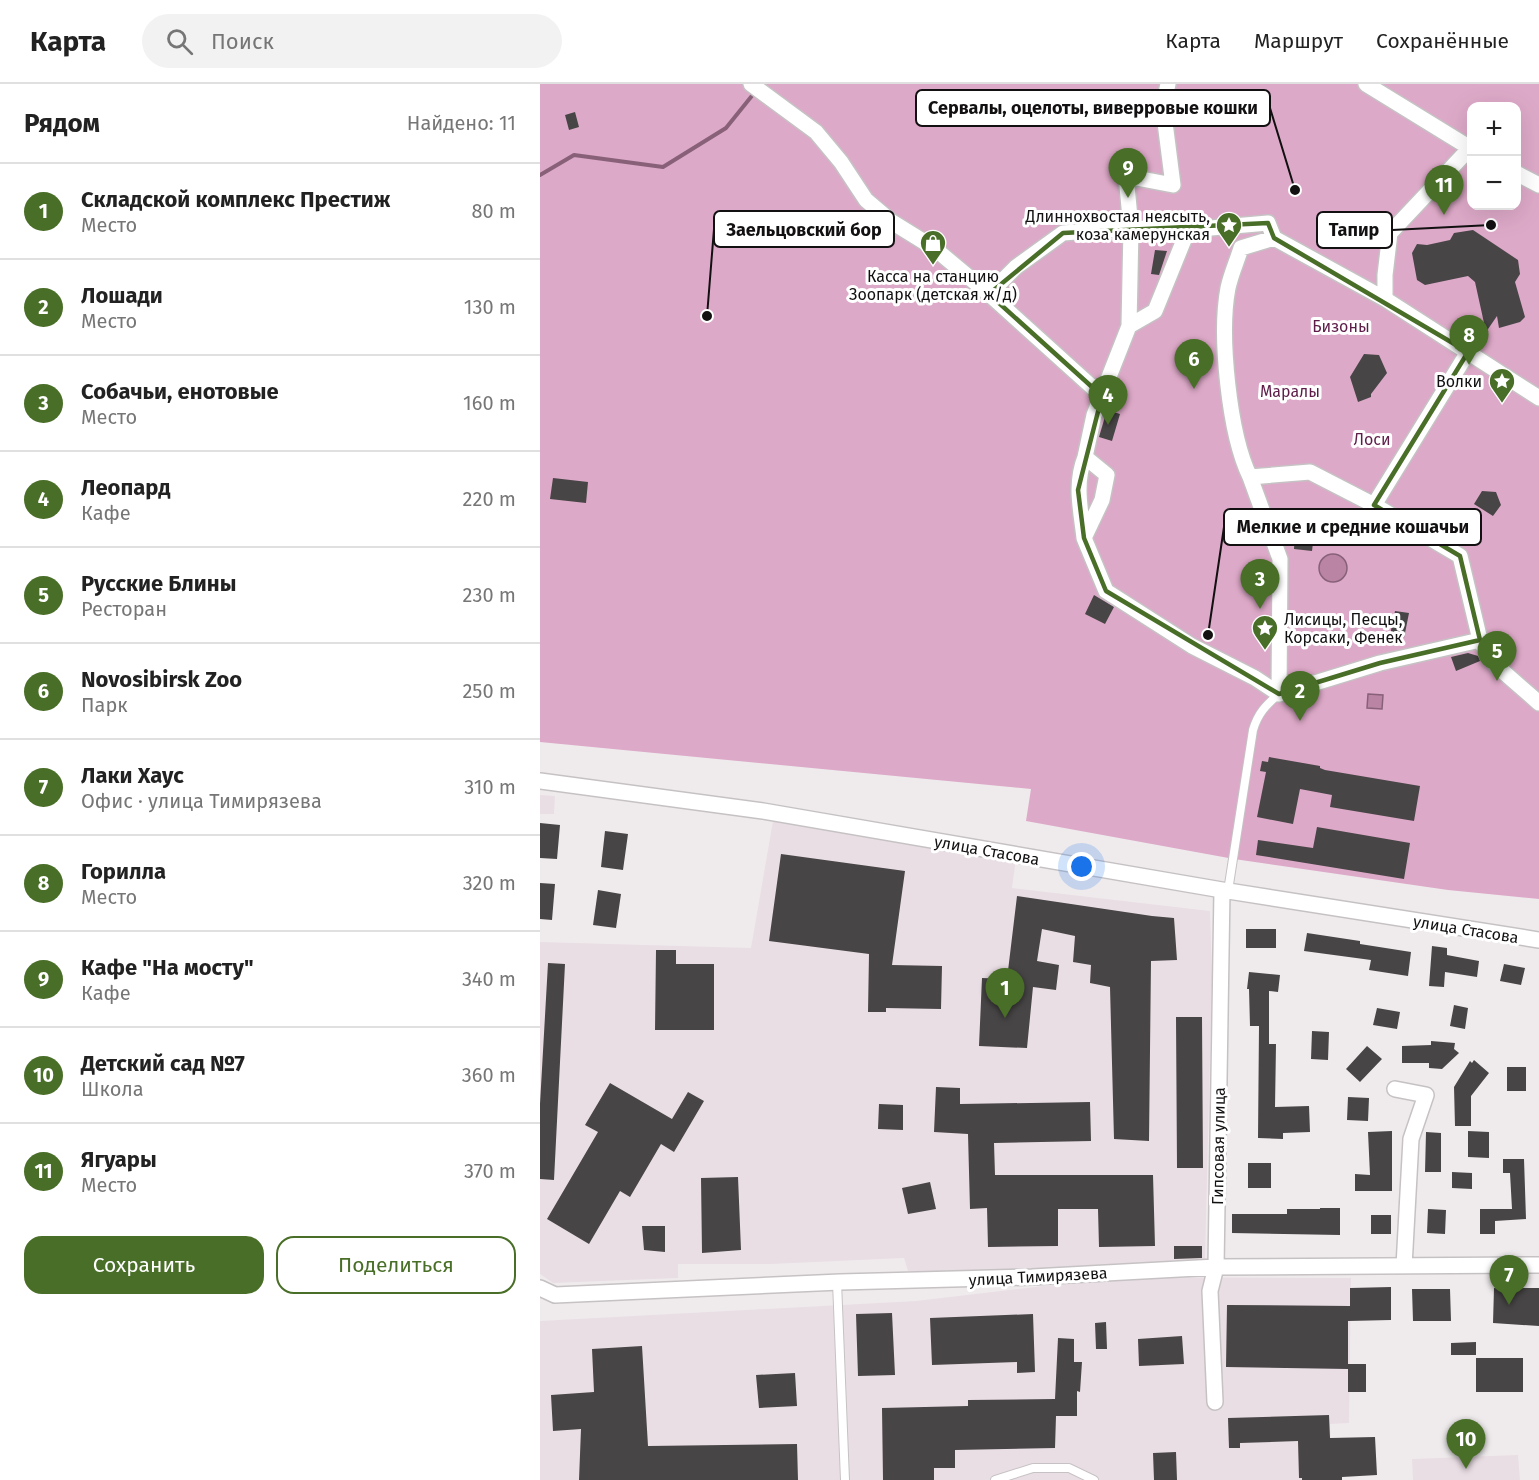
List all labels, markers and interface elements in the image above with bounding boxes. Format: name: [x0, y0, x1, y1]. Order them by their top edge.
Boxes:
search box: [142, 14, 562, 68]
text: Карта: [30, 25, 106, 58]
icon: search: [163, 25, 196, 58]
text: Поиск: [211, 28, 274, 55]
text: Карта: [1165, 28, 1221, 54]
text: Маршрут: [1254, 28, 1343, 54]
text: Сохранённые: [1376, 28, 1509, 54]
callout: Сервалы, оцелоты, виверровые кошки: [916, 90, 1270, 126]
text: Сервалы, оцелоты, виверровые кошки: [928, 97, 1258, 119]
map controls: [1467, 102, 1521, 210]
button: +: [1467, 102, 1521, 156]
text: Рядом: [24, 108, 100, 139]
text: Найдено: 11: [407, 111, 516, 135]
pin: 9: [1108, 148, 1148, 198]
button: −: [1467, 156, 1521, 210]
pin: 11: [1424, 166, 1464, 215]
text: Складской комплекс Престиж: [81, 186, 390, 213]
text: 1: [39, 199, 48, 223]
text: 80 m: [471, 199, 516, 223]
place label: Длиннохвостая неясыть, коза камерунская: [1025, 207, 1210, 244]
place icon: Длиннохвостая неясыть, коза камерунская: [1214, 210, 1244, 248]
callout: Заельцовский бор: [714, 211, 894, 247]
callout: Тапир: [1317, 212, 1392, 248]
text: Место: [81, 213, 137, 237]
text: Заельцовский бор: [725, 219, 882, 241]
text: Тапир: [1329, 219, 1380, 241]
shop icon: Касса на станцию Зоопарк (детская ж/д): [918, 228, 948, 266]
place label: Касса на станцию Зоопарк (детская ж/д): [849, 267, 1017, 304]
text: Лошади: [81, 282, 163, 309]
text: 2: [38, 295, 49, 319]
text: 130 m: [464, 295, 516, 319]
text: Место: [81, 309, 137, 333]
pin: 8: [1450, 316, 1488, 365]
park label: Бизоны: [1312, 317, 1370, 336]
pin: 6: [1174, 340, 1214, 389]
place icon: Волки: [1487, 366, 1517, 404]
place label: Волки: [1436, 372, 1482, 391]
pin: 4: [1088, 376, 1128, 425]
text: Собачьи, енотовые: [81, 378, 279, 405]
park label: Маралы: [1260, 382, 1320, 401]
text: 3: [38, 391, 49, 415]
text: 160 m: [463, 391, 516, 415]
text: Место: [81, 405, 137, 429]
park label: Лоси: [1353, 430, 1391, 449]
text: Леопард: [81, 474, 170, 501]
text: 4: [38, 487, 49, 511]
text: 220 m: [463, 487, 516, 511]
text: Кафе: [81, 501, 131, 525]
callout: Мелкие и средние кошачьи: [1224, 509, 1481, 545]
text: Мелкие и средние кошачьи: [1237, 516, 1469, 538]
pin: 3: [1240, 560, 1280, 609]
text: Русские Блины: [81, 570, 236, 597]
text: 5: [38, 583, 49, 607]
text: 230 m: [463, 583, 516, 607]
text: Ресторан: [81, 597, 167, 621]
place label: Лисицы, Песцы, Корсаки, Фенек: [1284, 610, 1403, 647]
place icon: Лисицы, Песцы, Корсаки, Фенек: [1250, 613, 1280, 651]
pin: 5: [1478, 632, 1516, 681]
text: Novosibirsk Zoo: [81, 666, 242, 693]
pin: 2: [1280, 672, 1320, 721]
text: 6: [38, 679, 49, 703]
text: 250 m: [462, 679, 516, 703]
text: Парк: [81, 693, 128, 717]
text: Лаки Хаус: [81, 762, 184, 789]
text: 7: [39, 775, 48, 799]
text: 310 m: [464, 775, 516, 799]
text: Офис · улица Тимирязева: [81, 789, 322, 813]
street label: улица Стасова: [933, 832, 1041, 869]
your location: [1067, 852, 1096, 881]
text: Горилла: [81, 858, 166, 885]
text: 8: [38, 871, 49, 895]
text: 320 m: [463, 871, 516, 895]
text: Место: [81, 885, 137, 909]
street label: улица Стасова: [1412, 912, 1520, 947]
text: Кафе "На мосту": [81, 954, 254, 981]
text: 9: [38, 967, 49, 991]
text: 340 m: [462, 967, 516, 991]
pin: 1: [986, 968, 1024, 1018]
text: Кафе: [81, 981, 131, 1005]
text: Детский сад №7: [81, 1050, 245, 1077]
text: 10: [33, 1063, 54, 1087]
text: 360 m: [462, 1063, 516, 1087]
text: Школа: [81, 1077, 144, 1101]
street label: Гипсовая улица: [1208, 1087, 1229, 1205]
text: Ягуары: [81, 1146, 157, 1173]
text: 11: [34, 1159, 53, 1183]
text: 370 m: [464, 1159, 516, 1183]
text: Место: [81, 1173, 137, 1197]
button: Сохранить: [24, 1236, 264, 1294]
button: Поделиться: [276, 1236, 516, 1294]
pin: 7: [1490, 1256, 1528, 1305]
street label: улица Тимирязева: [968, 1263, 1108, 1290]
pin: 10: [1446, 1420, 1486, 1469]

